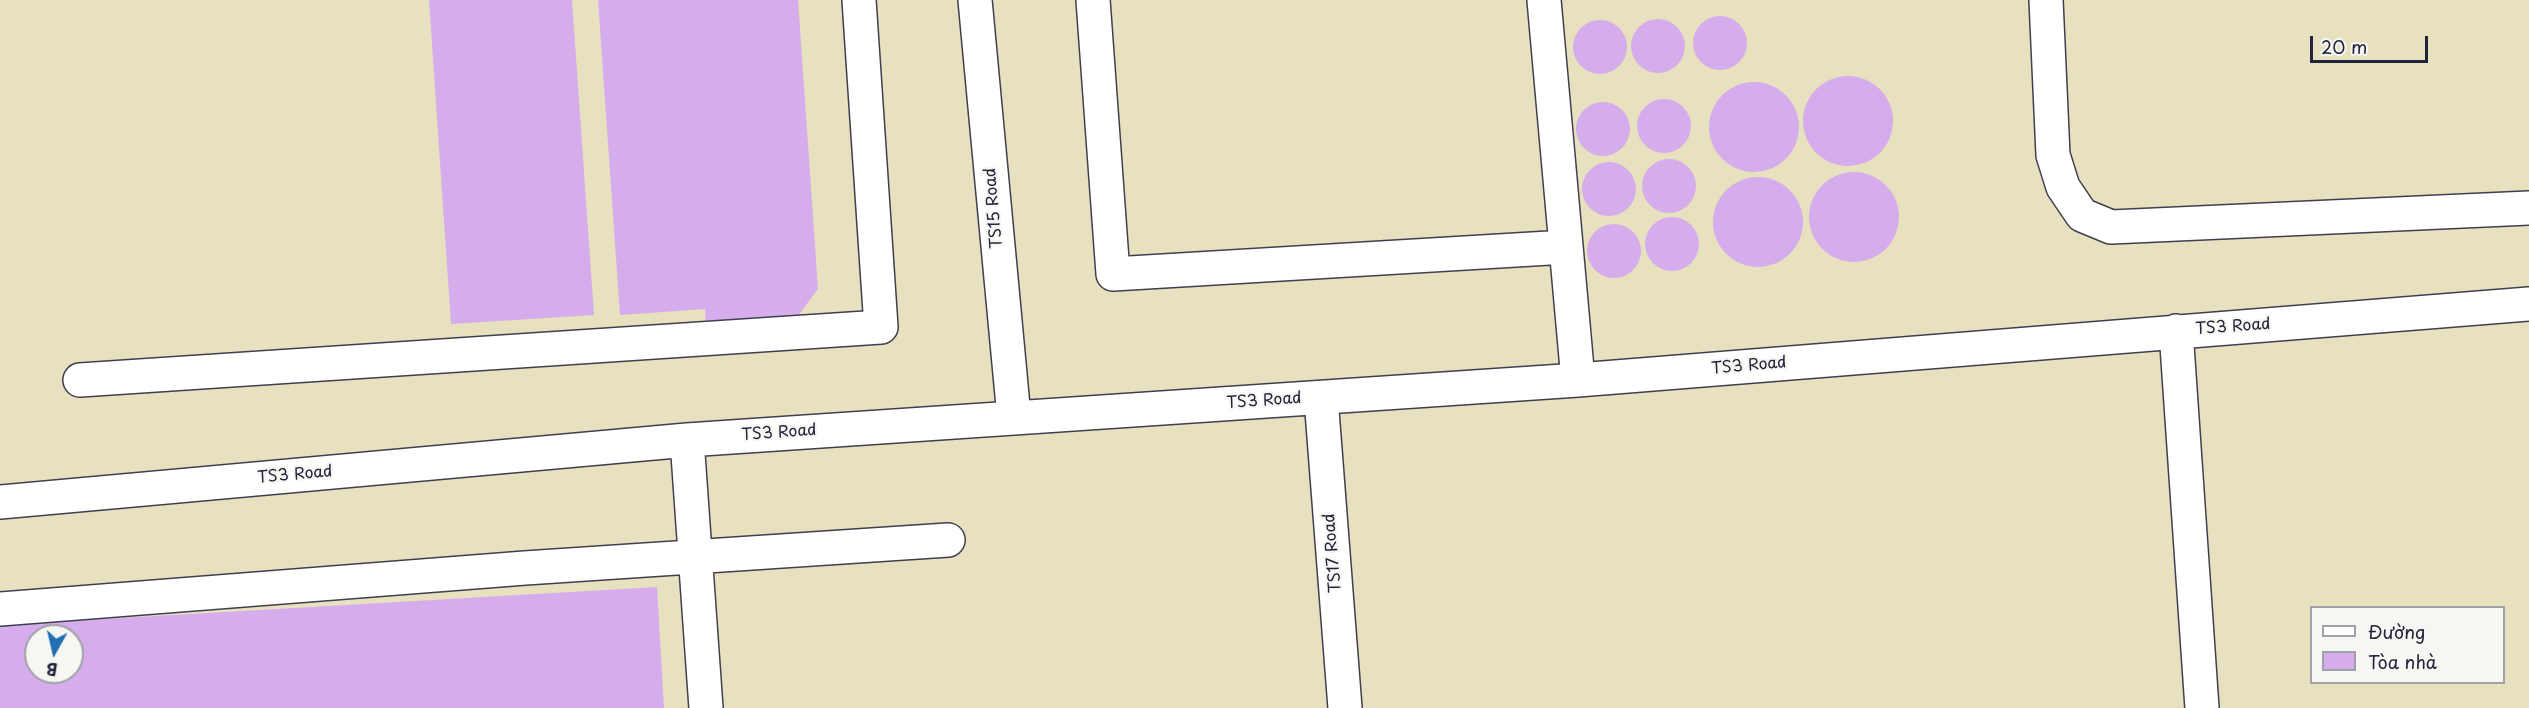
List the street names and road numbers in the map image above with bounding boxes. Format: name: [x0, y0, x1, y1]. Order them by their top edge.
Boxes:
street label: TS15 Road: [981, 167, 1007, 249]
street label: TS3 Road: [2195, 315, 2271, 339]
street label: TS3 Road: [1711, 353, 1787, 379]
street label: TS3 Road: [1226, 389, 1302, 413]
street label: TS3 Road: [741, 421, 817, 445]
street label: TS3 Road: [257, 462, 333, 488]
street label: TS17 Road: [1320, 513, 1346, 593]

